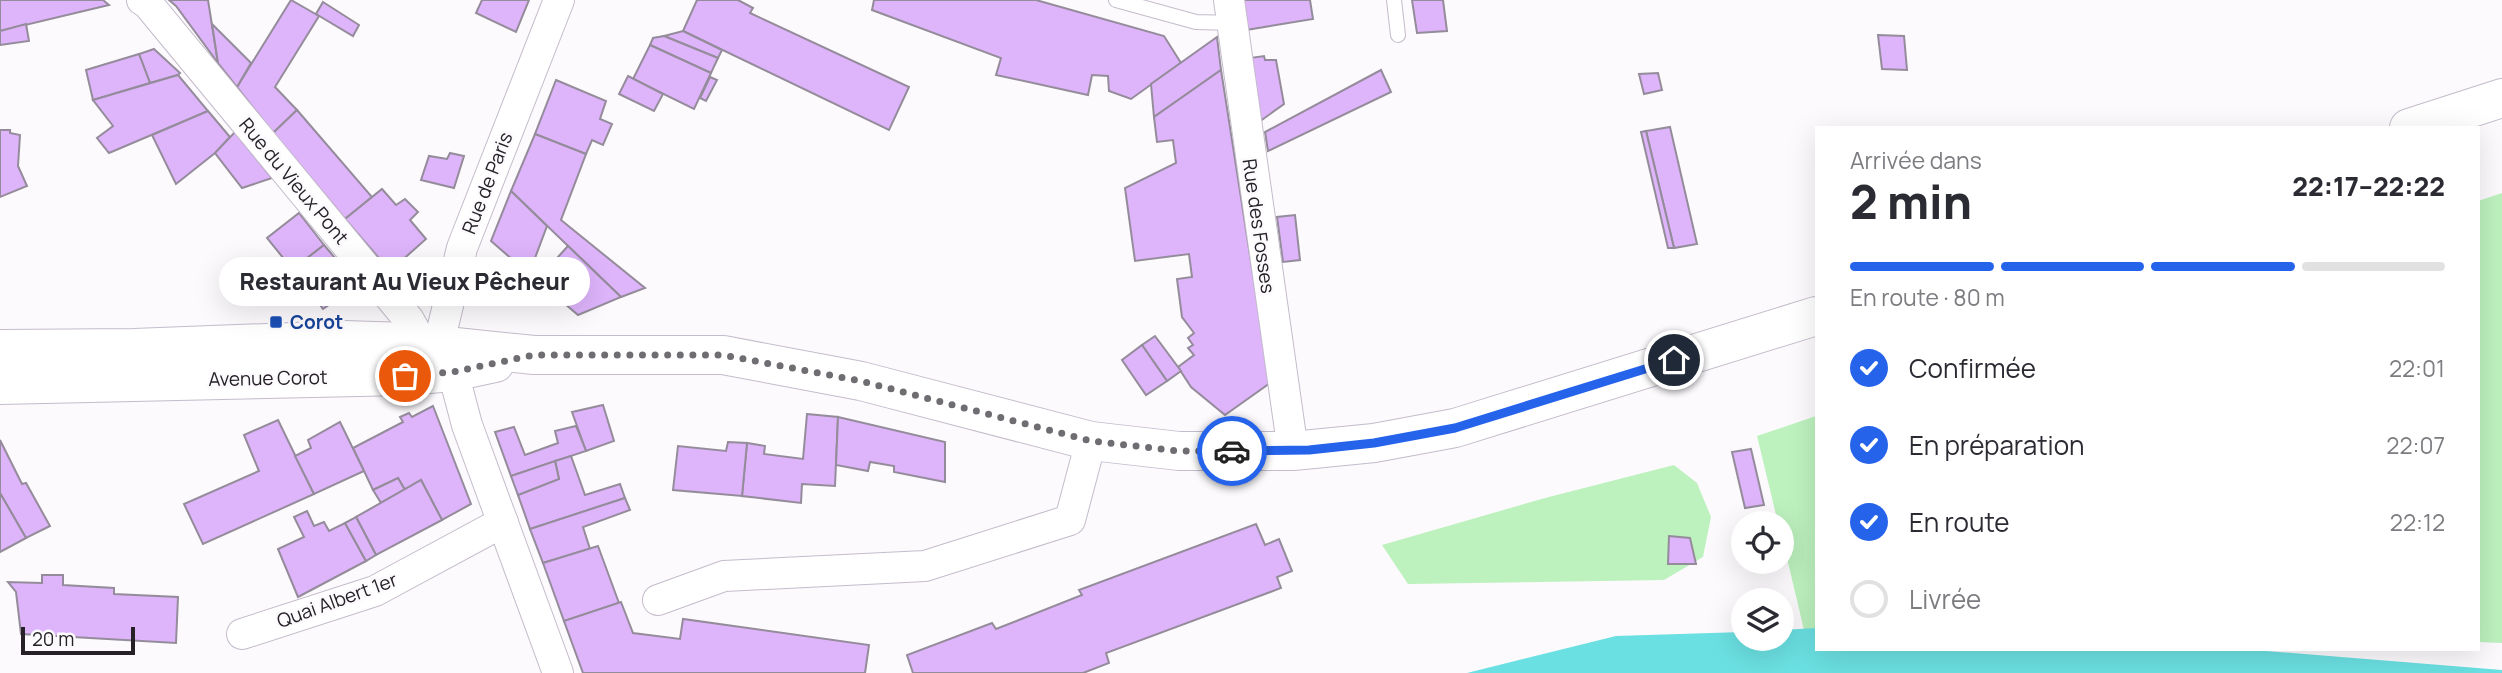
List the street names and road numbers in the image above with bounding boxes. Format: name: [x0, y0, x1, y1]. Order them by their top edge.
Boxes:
street label: Rue du Vieux Pont: [233, 112, 355, 250]
street label: Rue de Paris: [456, 128, 518, 238]
street label: Rue des Fosses: [1237, 157, 1281, 295]
street label: Avenue Corot: [208, 364, 328, 392]
street label: Quai Albert 1er: [273, 566, 401, 634]

